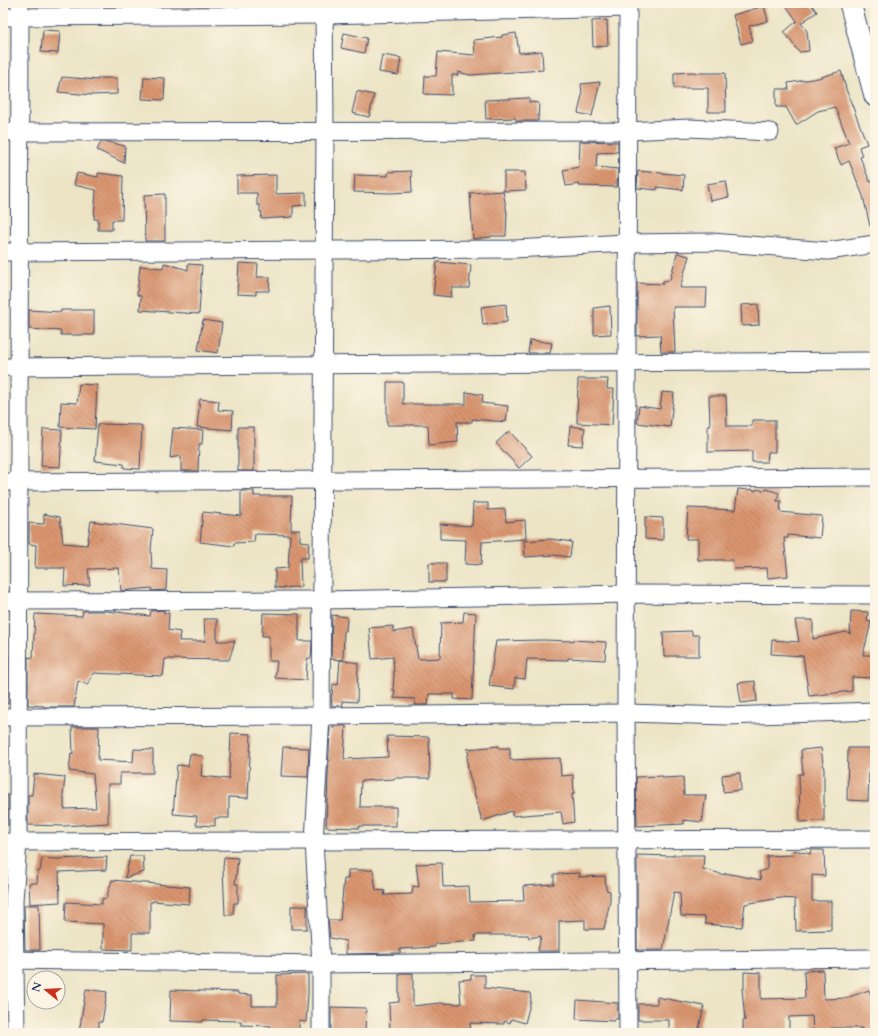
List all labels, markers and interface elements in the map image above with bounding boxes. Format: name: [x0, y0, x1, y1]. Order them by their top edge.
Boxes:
north arrow: [26, 970, 66, 1010]
text: N: [28, 980, 46, 994]

